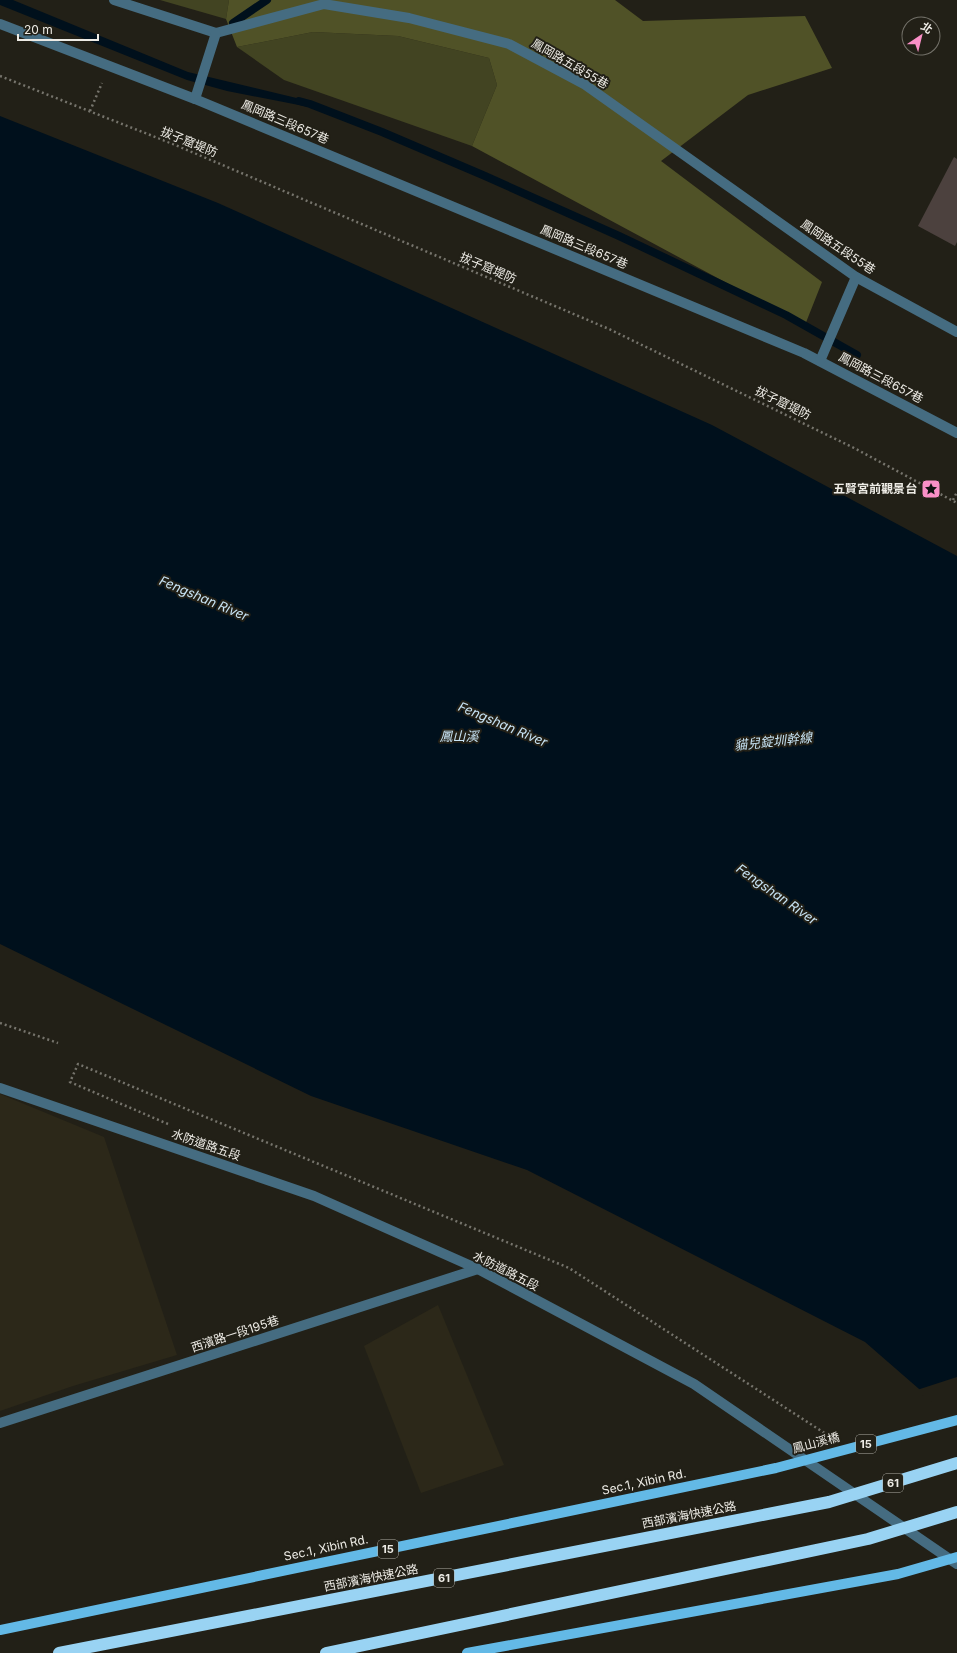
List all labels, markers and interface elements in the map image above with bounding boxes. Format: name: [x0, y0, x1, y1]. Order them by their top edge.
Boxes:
scale bar: [18, 16, 98, 42]
north arrow: [901, 16, 941, 56]
text: 北: [918, 19, 935, 37]
text: 20 m: [24, 22, 53, 37]
street label: 鳳岡路五段55巷: [529, 35, 611, 92]
street label: 鳳岡路三段657巷: [239, 96, 331, 147]
street label: 拔子窟堤防: [159, 123, 220, 160]
street label: 鳳岡路五段55巷: [798, 216, 878, 277]
street label: 鳳岡路三段657巷: [538, 221, 630, 272]
street label: 拔子窟堤防: [458, 249, 519, 286]
street label: 鳳岡路三段657巷: [836, 349, 926, 406]
street label: 拔子窟堤防: [753, 383, 813, 422]
place icon: 五賢宮前觀景台: [920, 478, 942, 500]
place label: 五賢宮前觀景台: [833, 481, 917, 496]
water label: Fengshan River: [157, 572, 252, 624]
water label: Fengshan River: [456, 698, 551, 750]
water label: 鳳山溪: [439, 728, 480, 744]
water label: 貓兒錠圳幹線: [733, 729, 815, 753]
water label: Fengshan River: [733, 860, 821, 928]
street label: 水防道路五段: [170, 1126, 243, 1163]
street label: 水防道路五段: [471, 1248, 542, 1294]
street label: 西濱路一段195巷: [189, 1312, 281, 1355]
street label: 鳳山溪橋: [791, 1429, 841, 1456]
road number: 15: [856, 1435, 876, 1453]
street label: Sec.1, Xibin Rd.: [600, 1465, 687, 1498]
road number: 61: [883, 1474, 903, 1492]
street label: 西部濱海快速公路: [640, 1498, 737, 1531]
street label: Sec.1, Xibin Rd.: [282, 1531, 369, 1564]
road number: 15: [378, 1540, 398, 1558]
street label: 西部濱海快速公路: [322, 1561, 419, 1594]
road number: 61: [434, 1569, 454, 1587]

